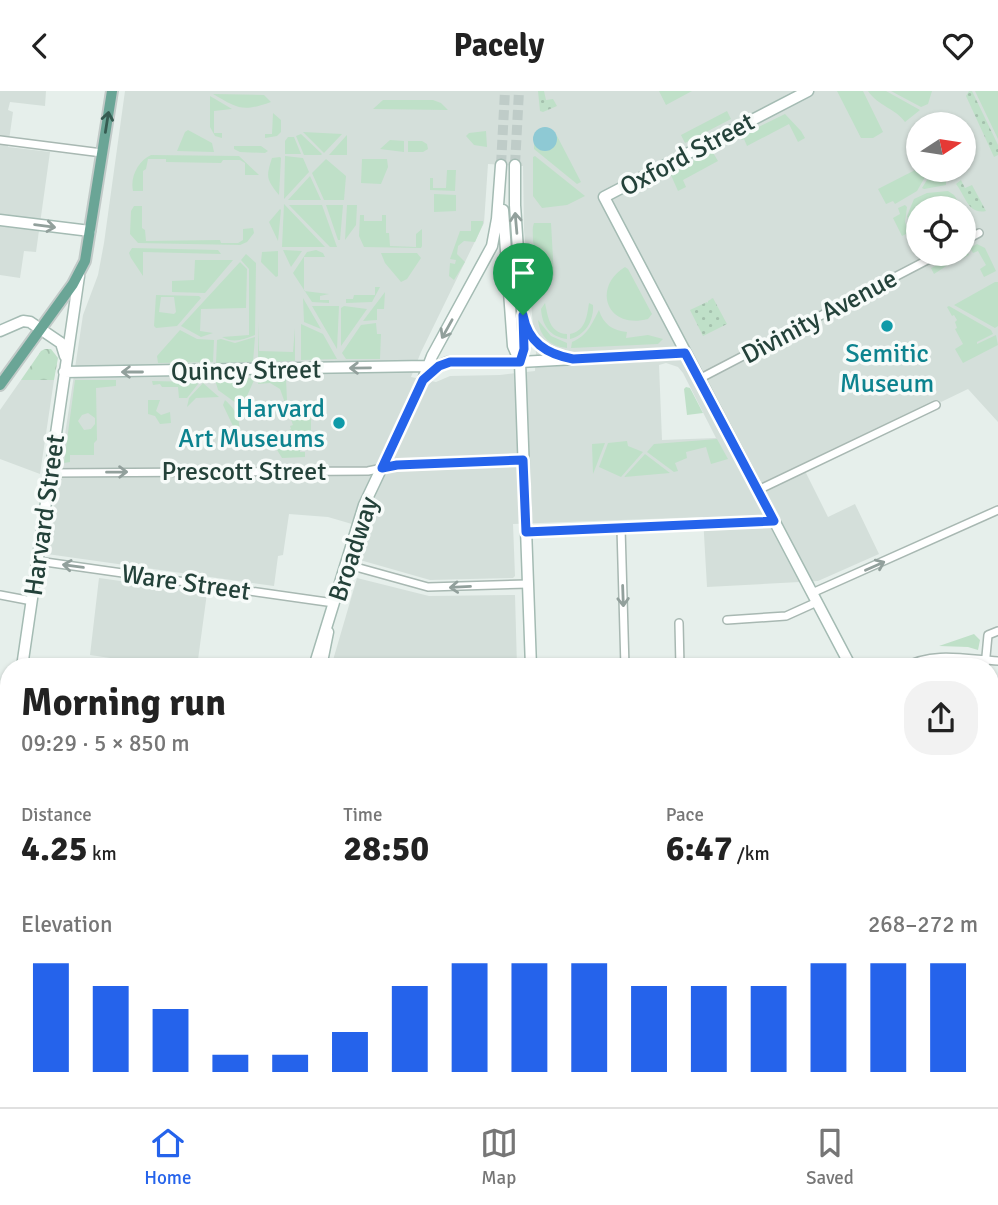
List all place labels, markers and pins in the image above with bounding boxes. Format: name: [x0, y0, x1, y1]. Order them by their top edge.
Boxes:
pin: [493, 243, 553, 315]
marker: Semitic Museum: [879, 318, 895, 334]
place label: Semitic Museum: [840, 338, 934, 400]
place label: Harvard Art Museums: [178, 393, 325, 455]
marker: Harvard Art Museums: [331, 415, 347, 431]

